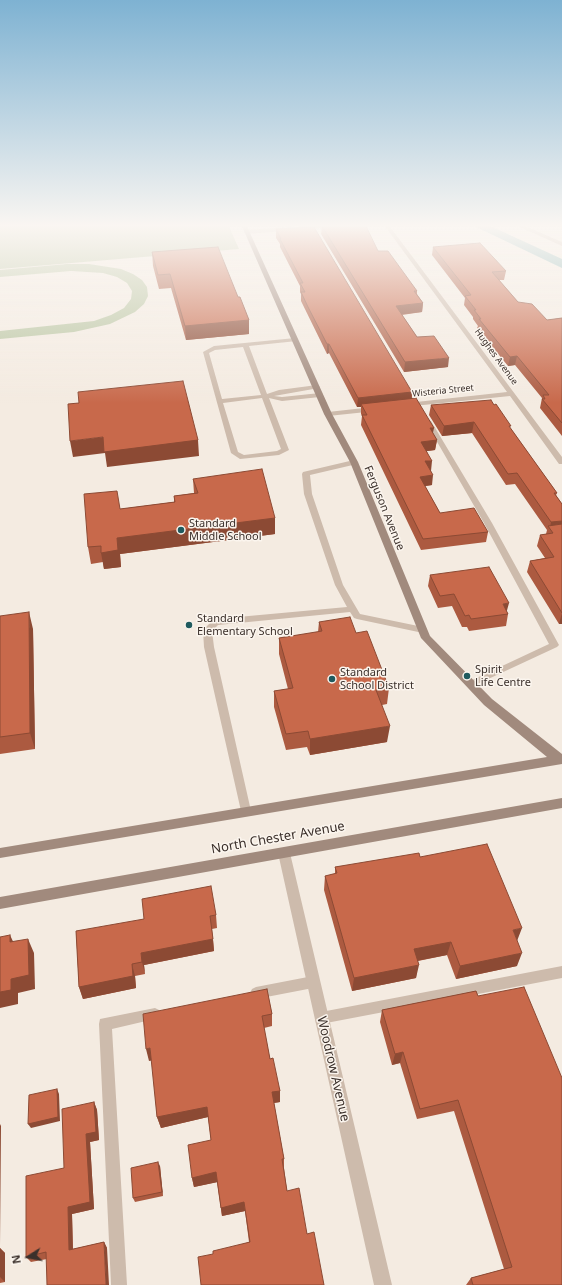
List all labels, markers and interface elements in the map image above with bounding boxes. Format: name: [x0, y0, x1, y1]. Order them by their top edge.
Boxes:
street label: Hughes Avenue: [472, 327, 520, 387]
street label: Wisteria Street: [412, 382, 474, 400]
street label: Ferguson Avenue: [361, 464, 407, 552]
place label: Standard Middle School: [189, 517, 262, 543]
marker: Standard Middle School: [176, 525, 186, 535]
place label: Standard Elementary School: [197, 612, 293, 638]
marker: Standard Elementary School: [184, 620, 194, 630]
place label: Spirit Life Centre: [475, 663, 531, 689]
place label: Standard School District: [340, 666, 414, 692]
marker: Spirit Life Centre: [462, 671, 472, 681]
marker: Standard School District: [327, 674, 337, 684]
street label: North Chester Avenue: [210, 819, 346, 857]
street label: Woodrow Avenue: [313, 1015, 353, 1123]
north arrow: [8, 1237, 48, 1277]
text: N: [8, 1254, 24, 1265]

